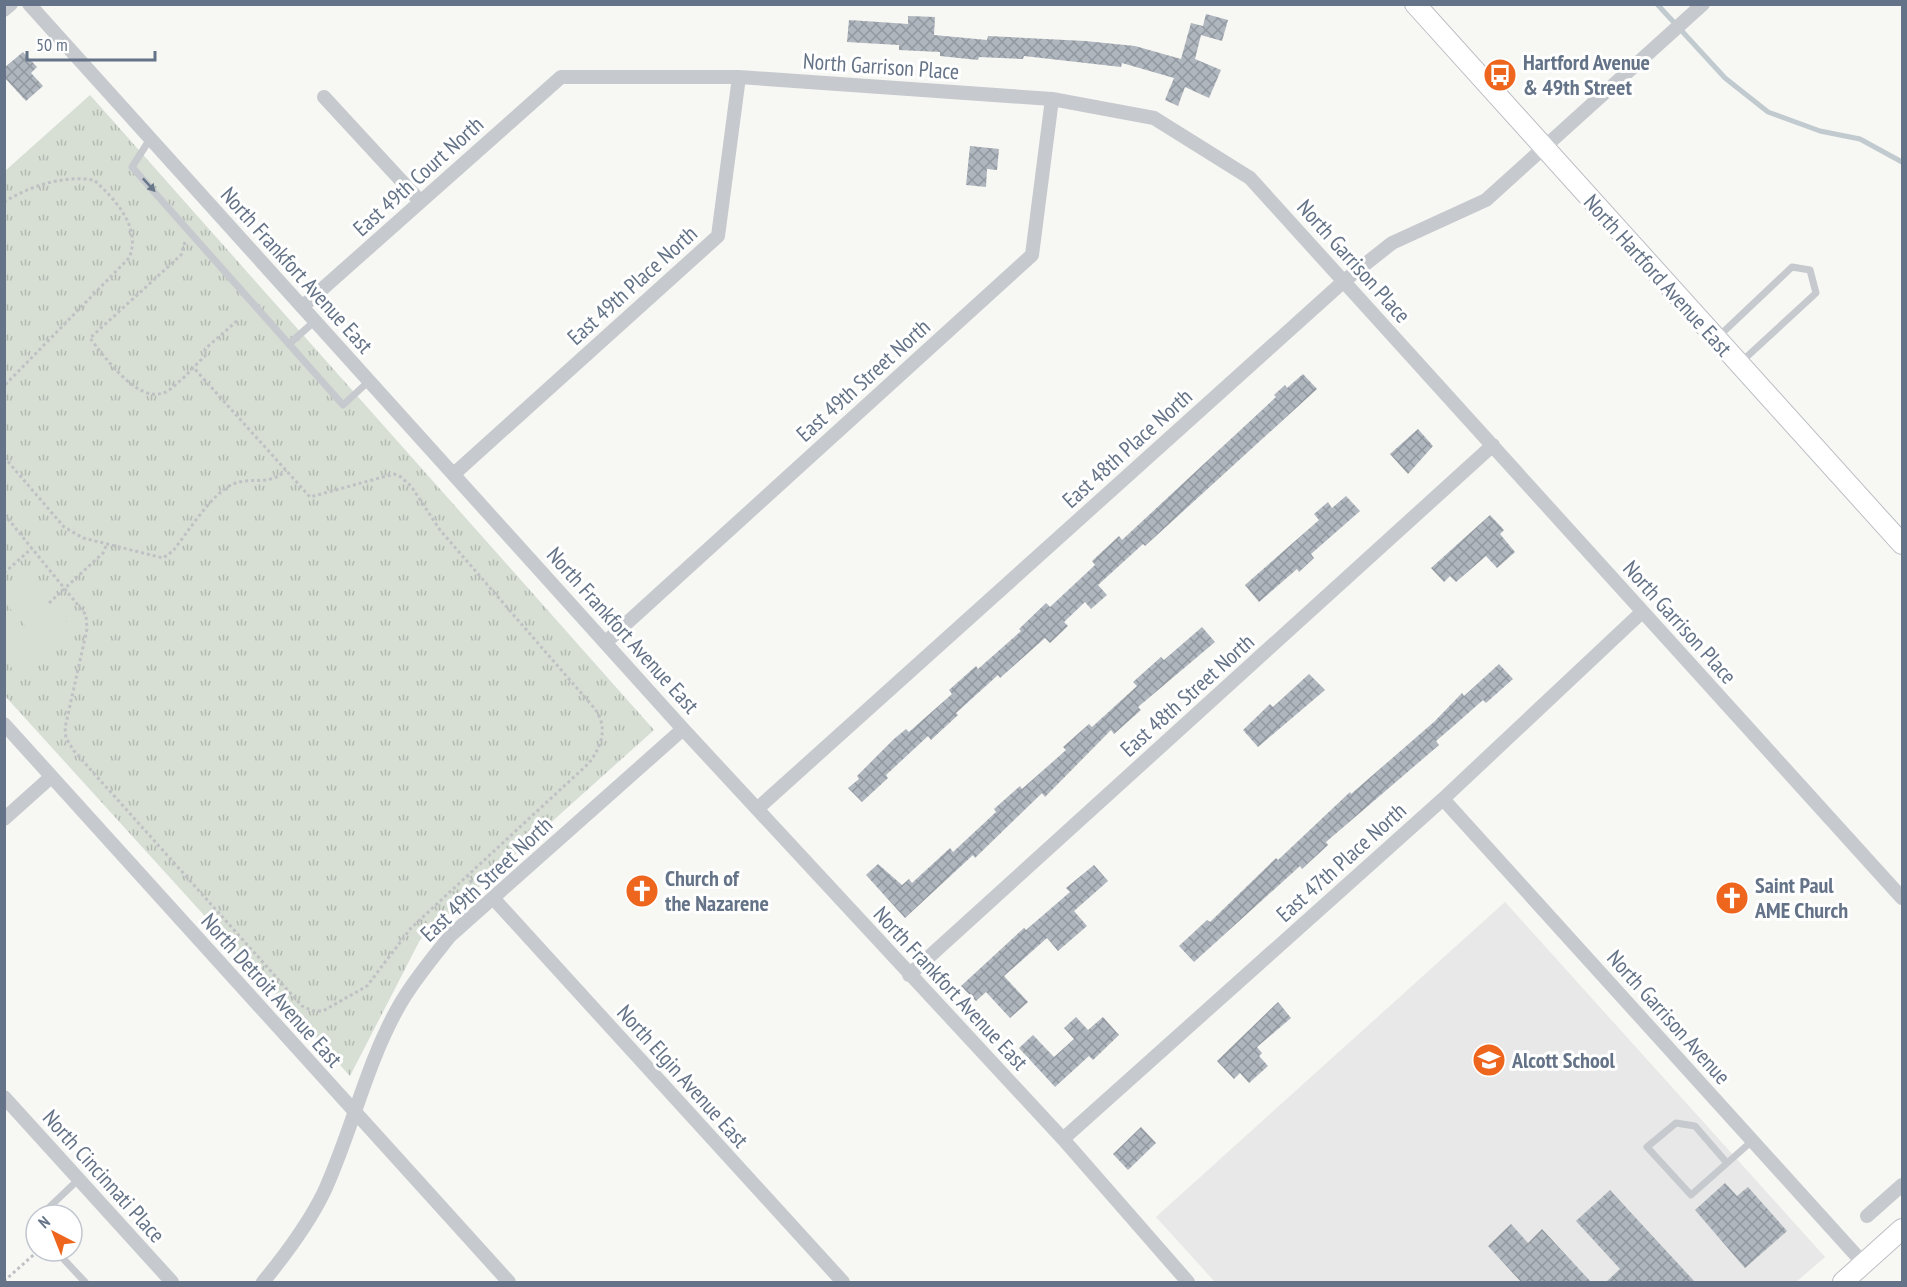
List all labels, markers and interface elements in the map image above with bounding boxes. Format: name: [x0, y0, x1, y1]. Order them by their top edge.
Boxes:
scale bar: [27, 24, 154, 62]
text: 50 m: [36, 33, 68, 56]
street label: North Garrison Place: [802, 47, 960, 85]
place label: Hartford Avenue & 49th Street: [1523, 48, 1650, 101]
bus stop icon: Hartford Avenue & 49th Street: [1482, 57, 1518, 93]
street label: East 49th Court North: [347, 110, 489, 242]
one-way arrow: [142, 177, 155, 192]
street label: North Frankfort Avenue East: [215, 181, 379, 359]
street label: North Hartford Avenue East: [1578, 188, 1738, 362]
street label: North Garrison Place: [1291, 194, 1417, 328]
street label: East 49th Place North: [561, 219, 703, 351]
street label: East 49th Street North: [790, 313, 936, 447]
street label: East 48th Place North: [1056, 382, 1198, 514]
street label: North Frankfort Avenue East: [541, 541, 705, 719]
street label: North Garrison Place: [1617, 555, 1743, 689]
street label: East 48th Street North: [1114, 628, 1260, 762]
street label: East 47th Place North: [1270, 796, 1412, 928]
street label: East 49th Street North: [414, 811, 558, 947]
place label: Church of the Nazarene: [665, 864, 769, 917]
place label: Saint Paul AME Church: [1754, 871, 1848, 924]
church icon: Church of the Nazarene: [624, 873, 660, 909]
church icon: Saint Paul AME Church: [1714, 880, 1750, 916]
street label: North Frankfort Avenue East: [868, 900, 1034, 1076]
street label: North Detroit Avenue East: [196, 907, 348, 1073]
street label: North Garrison Avenue: [1601, 944, 1737, 1090]
street label: North Elgin Avenue East: [611, 999, 755, 1153]
school or university icon: Alcott School: [1471, 1042, 1507, 1078]
place label: Alcott School: [1511, 1046, 1616, 1074]
street label: North Cincinnati Place: [38, 1104, 170, 1248]
north arrow: [24, 1203, 84, 1263]

